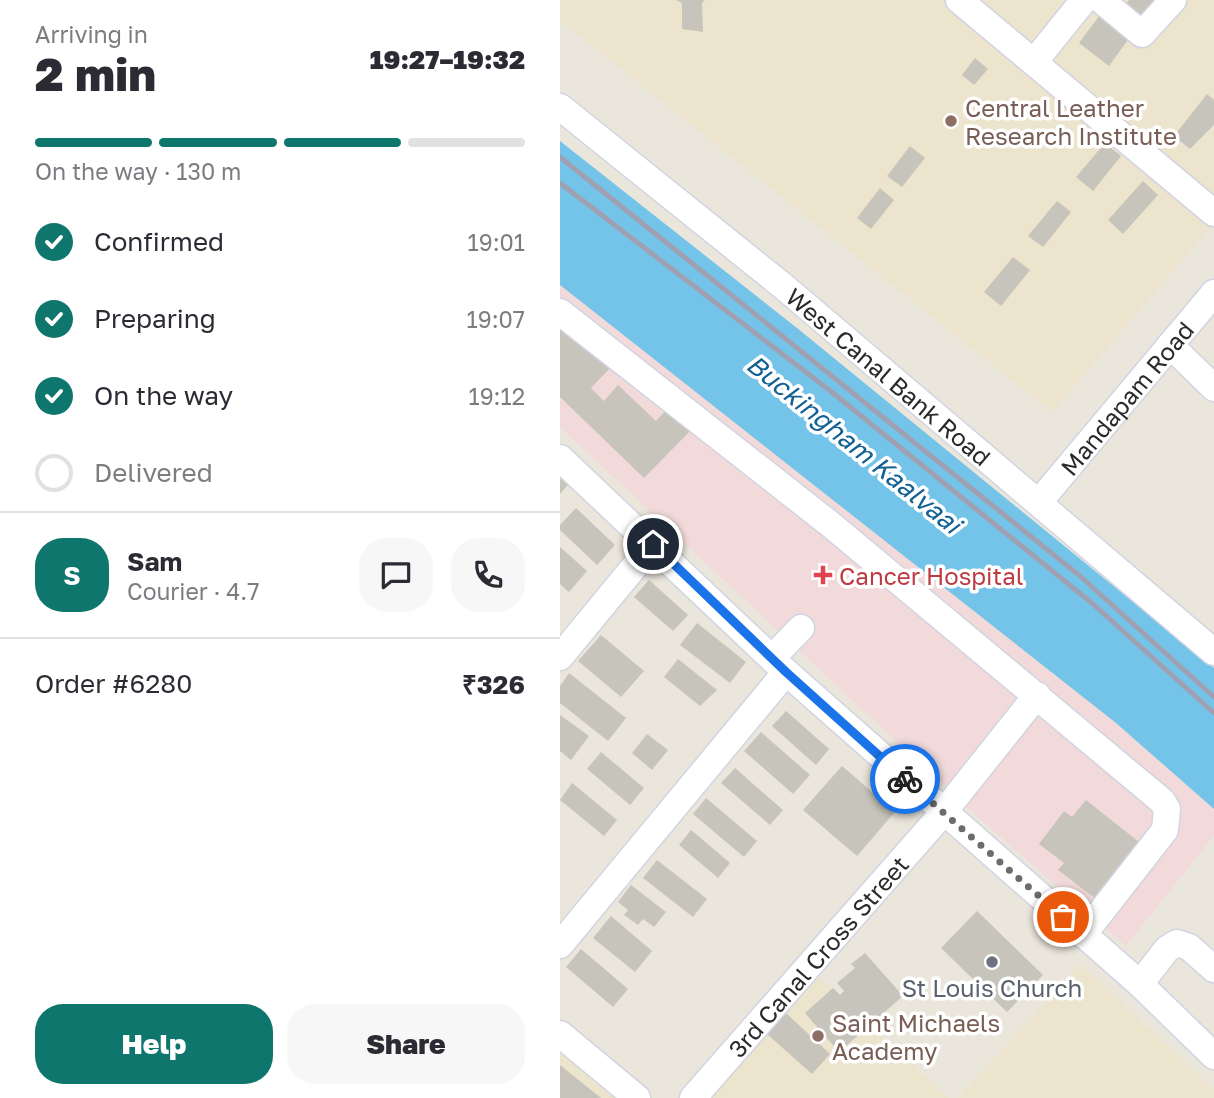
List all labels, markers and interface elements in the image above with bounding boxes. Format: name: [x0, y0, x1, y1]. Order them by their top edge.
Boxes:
text: Arriving in: [35, 20, 148, 48]
text: 19:27–19:32: [370, 44, 525, 75]
text: 2 min: [35, 46, 156, 101]
place label: Central Leather Research Institute: [965, 93, 1177, 150]
marker: Central Leather Research Institute: [943, 113, 959, 129]
text: On the way · 130 m: [35, 157, 241, 185]
icon: check: [35, 223, 73, 261]
text: Confirmed: [94, 226, 224, 257]
text: 19:01: [468, 228, 525, 256]
street label: West Canal Bank Road: [781, 281, 997, 471]
icon: check: [35, 300, 73, 338]
text: Preparing: [94, 303, 216, 334]
text: 19:07: [467, 305, 525, 333]
street label: Mandapam Road: [1054, 315, 1199, 481]
water label: Buckingham Kaalvaai: [741, 348, 970, 542]
icon: check: [35, 377, 73, 415]
text: On the way: [94, 380, 233, 411]
text: 19:12: [469, 382, 525, 410]
text: Delivered: [94, 457, 213, 488]
pin: [623, 514, 683, 574]
icon: home: [634, 525, 672, 563]
button: chat: [359, 538, 433, 612]
button: phone: [451, 538, 525, 612]
text: Sam: [127, 546, 182, 577]
text: S: [63, 560, 81, 591]
place label: Cancer Hospital: [839, 561, 1023, 590]
marker: Cancer Hospital: [813, 565, 833, 585]
text: Courier · 4.7: [127, 577, 259, 605]
text: Order #6280: [35, 668, 192, 699]
text: ₹326: [462, 669, 525, 700]
courier: [870, 744, 940, 814]
icon: bike: [886, 760, 924, 798]
street label: 3rd Canal Cross Street: [722, 849, 914, 1063]
pin: [1033, 887, 1093, 947]
icon: bag: [1044, 898, 1082, 936]
marker: St Louis Church: [984, 954, 1000, 970]
place label: St Louis Church: [902, 973, 1082, 1002]
button: Help: [35, 1004, 273, 1084]
button: Share: [287, 1004, 525, 1084]
place label: Saint Michaels Academy: [832, 1008, 1000, 1065]
marker: Saint Michaels Academy: [810, 1028, 826, 1044]

